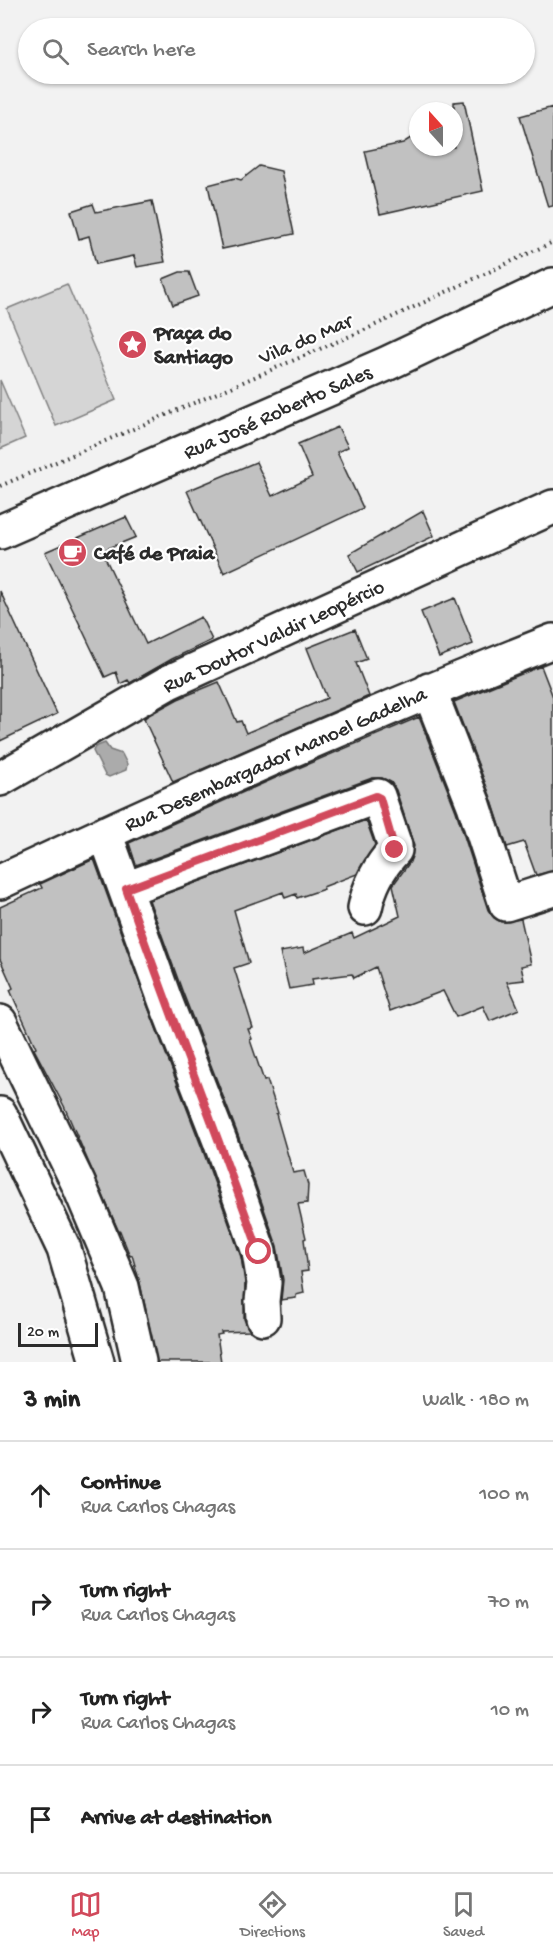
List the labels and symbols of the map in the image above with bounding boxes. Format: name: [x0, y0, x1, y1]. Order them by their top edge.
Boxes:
north arrow: [409, 102, 463, 156]
street label: Vila do Mar: [255, 310, 358, 373]
place label: Praça do Santiago: [153, 323, 233, 372]
place icon: Praça do Santiago: [117, 328, 149, 360]
street label: Rua José Roberto Sales: [180, 361, 378, 467]
cafe icon: Café de Praia: [57, 536, 89, 568]
place label: Café de Praia: [93, 543, 216, 568]
street label: Rua Doutor Valdir Leopércio: [160, 576, 389, 701]
street label: Rua Desembargador Manoel Gadelha: [121, 683, 433, 839]
route end: [381, 836, 407, 862]
route start: [245, 1238, 271, 1264]
scale bar: [18, 1320, 98, 1348]

